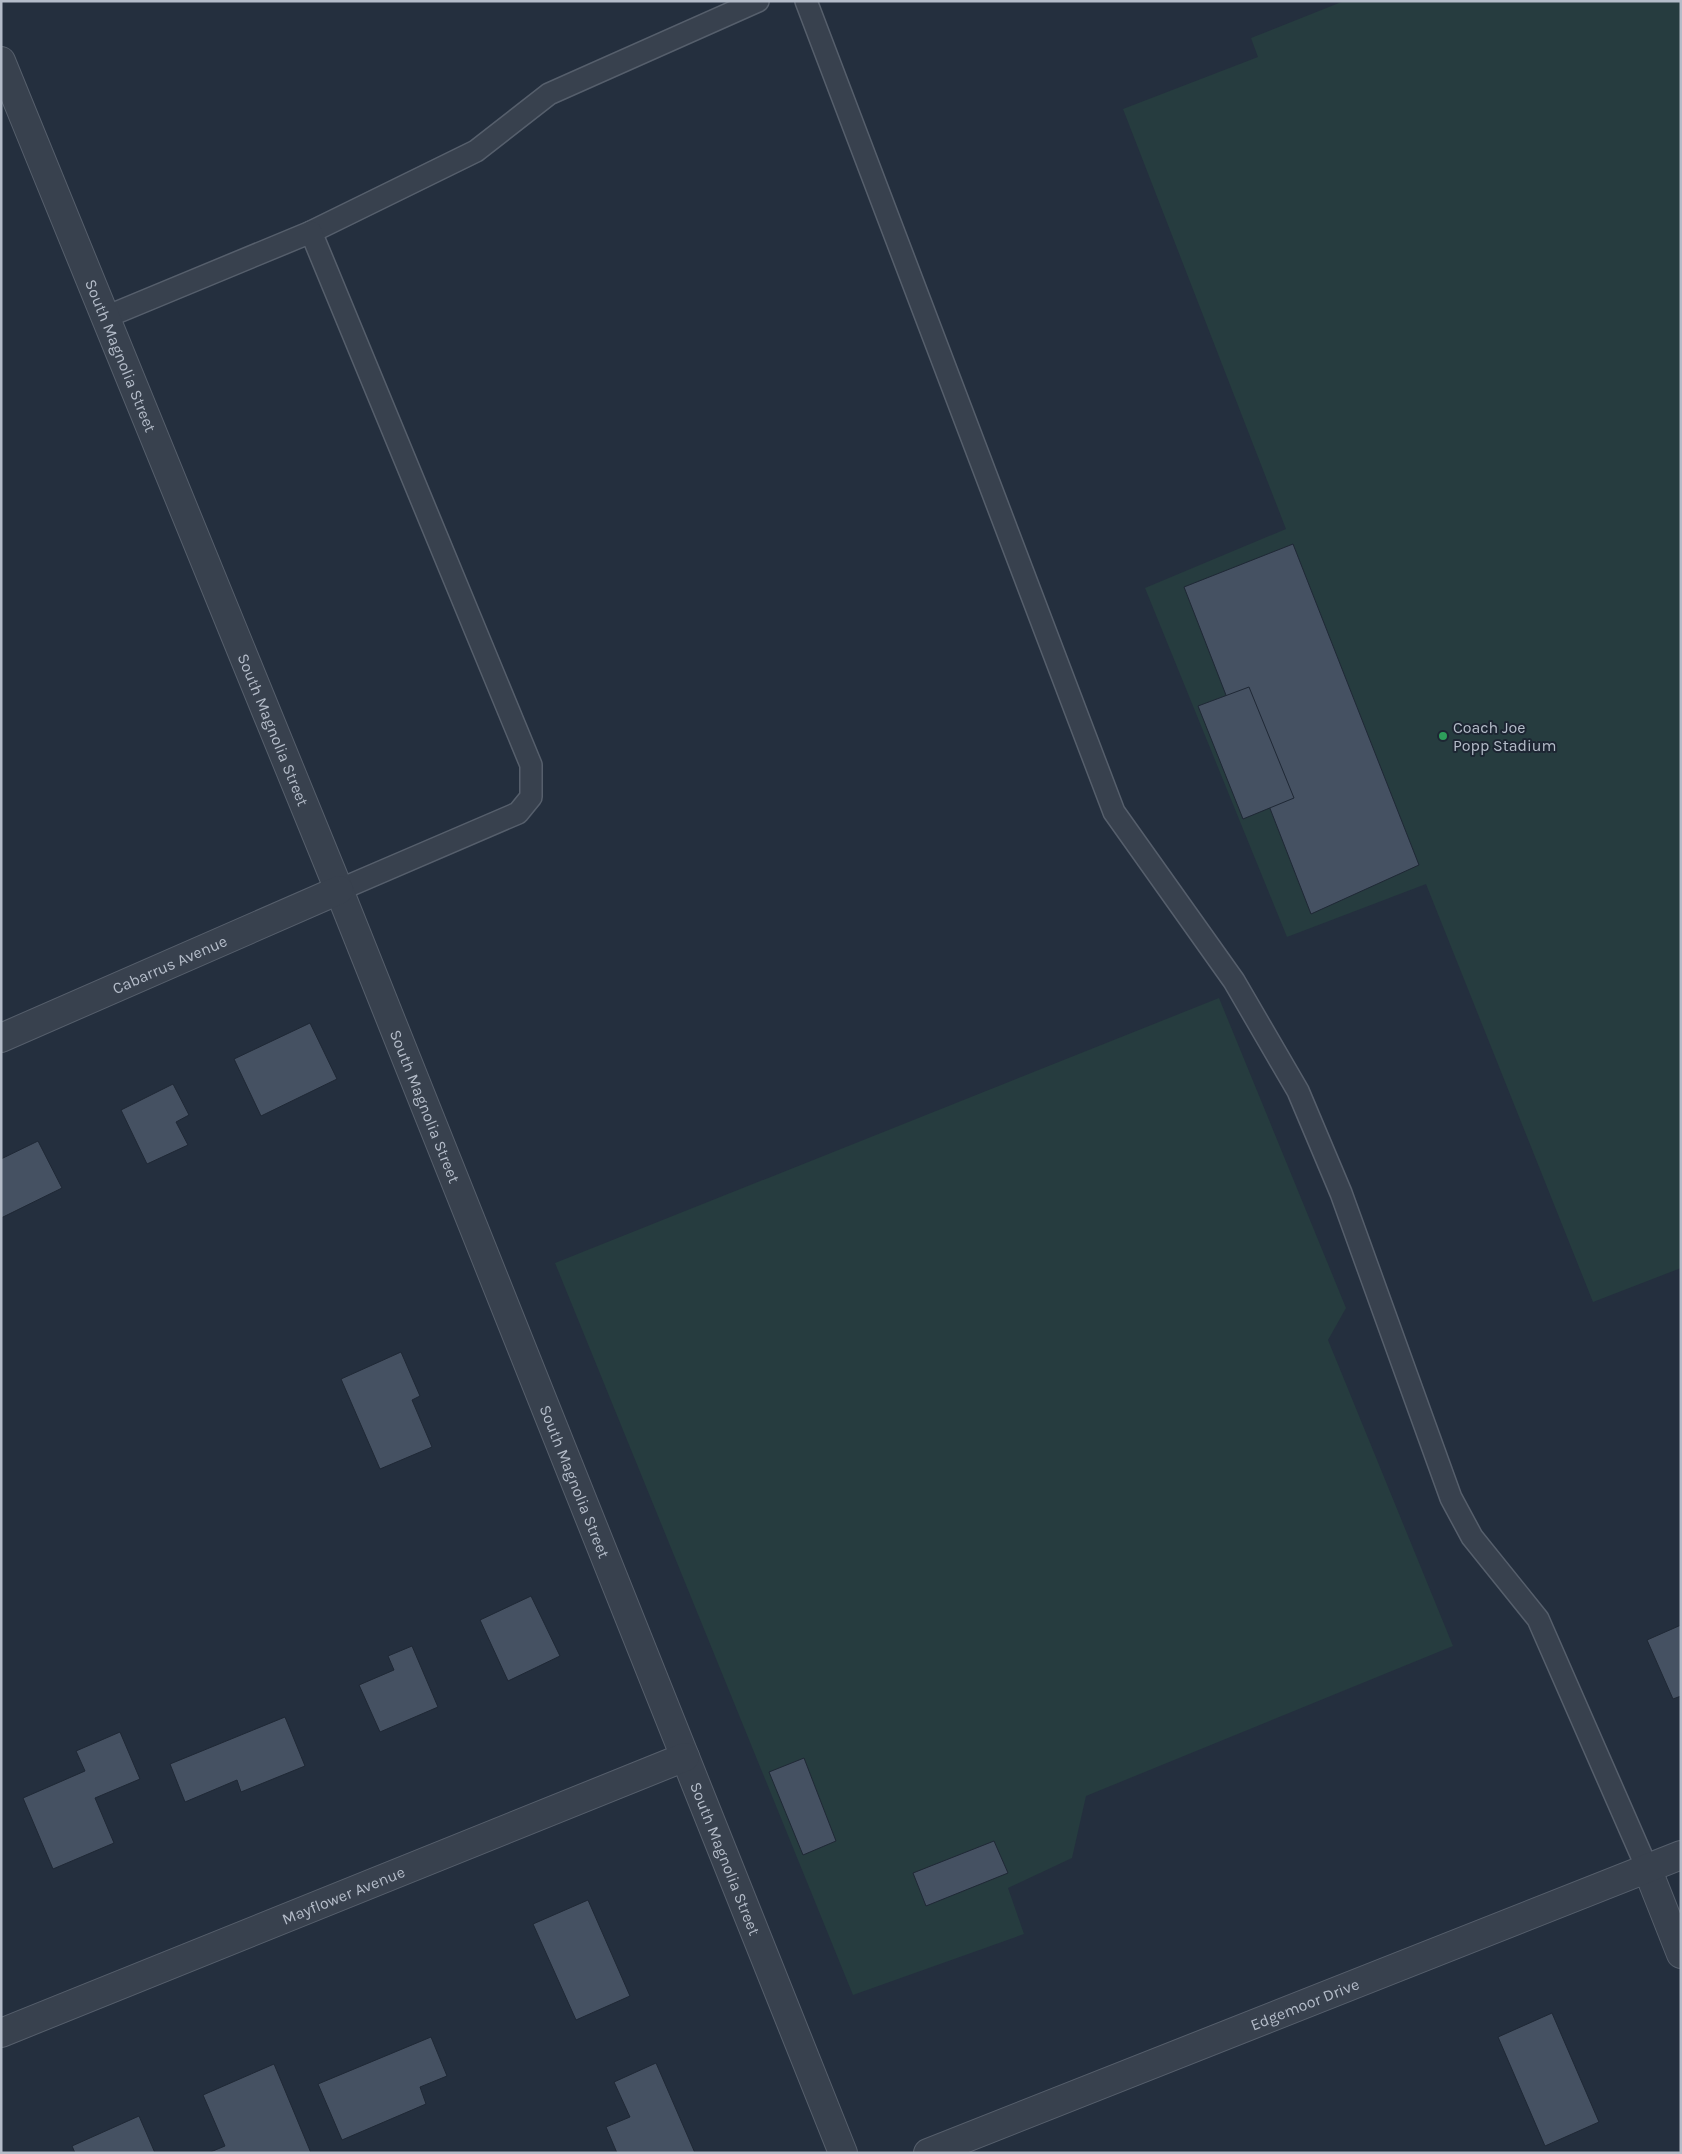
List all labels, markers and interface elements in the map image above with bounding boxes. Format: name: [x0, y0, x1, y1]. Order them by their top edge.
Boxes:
street label: South Magnolia Street: [81, 276, 160, 435]
street label: South Magnolia Street: [233, 651, 313, 809]
place label: Coach Joe Popp Stadium: [1453, 718, 1557, 755]
marker: Coach Joe Popp Stadium: [1437, 730, 1449, 742]
street label: Cabarrus Avenue: [110, 931, 230, 998]
street label: South Magnolia Street: [386, 1027, 464, 1186]
street label: South Magnolia Street: [535, 1402, 614, 1561]
street label: South Magnolia Street: [686, 1779, 764, 1938]
street label: Mayflower Avenue: [279, 1862, 408, 1929]
street label: Edgemoor Drive: [1248, 1974, 1362, 2034]

